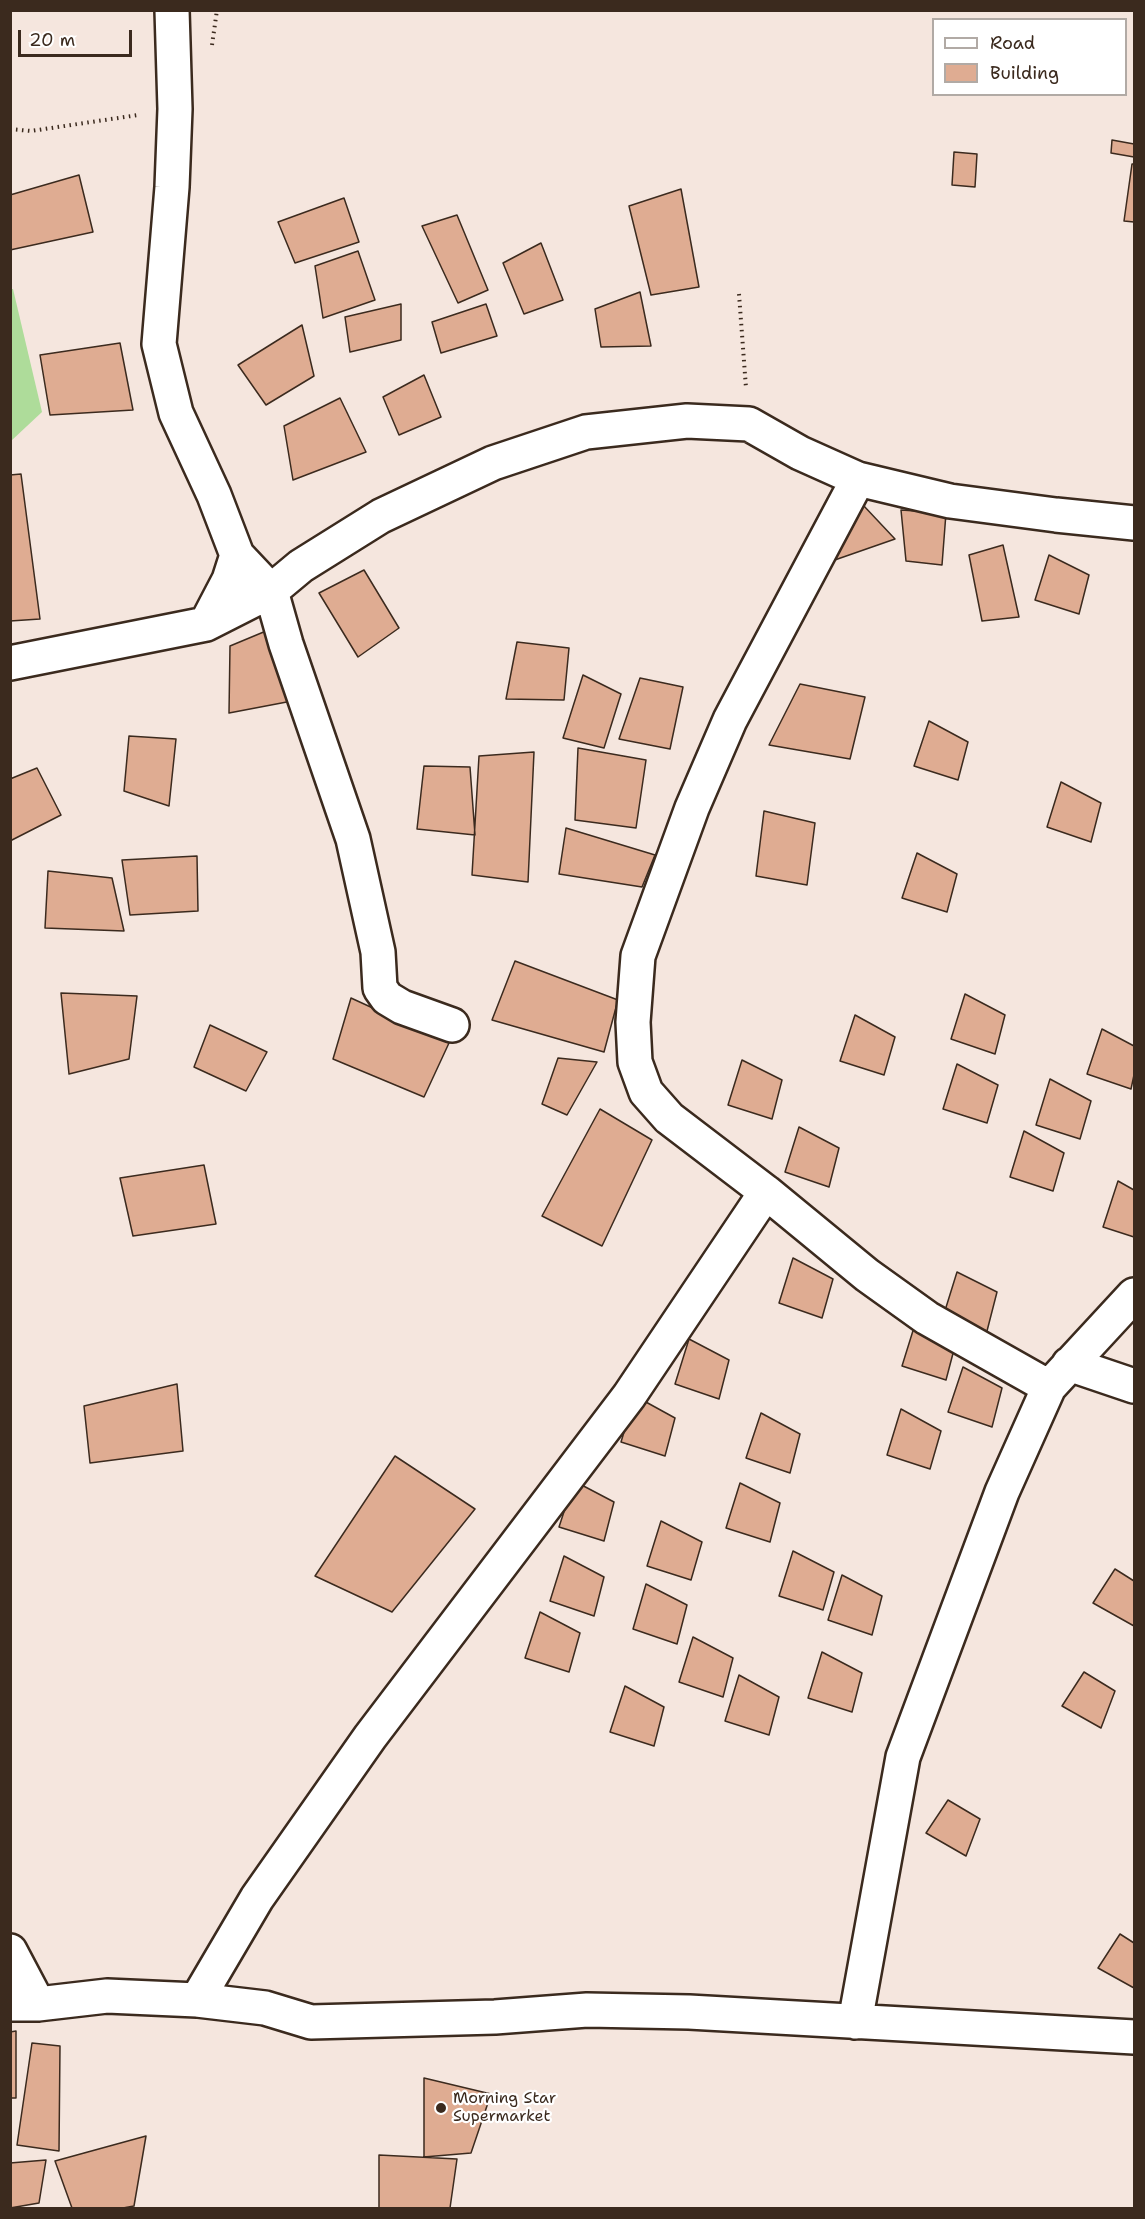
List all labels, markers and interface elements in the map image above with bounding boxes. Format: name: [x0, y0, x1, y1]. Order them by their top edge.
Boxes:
scale bar: [21, 18, 135, 56]
legend: [932, 18, 1127, 96]
text: 20 m: [29, 28, 75, 52]
text: Road: [990, 31, 1035, 55]
text: Building: [990, 61, 1059, 85]
place label: Morning Star Supermarket: [453, 2089, 556, 2127]
marker: Morning Star Supermarket: [434, 2101, 448, 2115]

